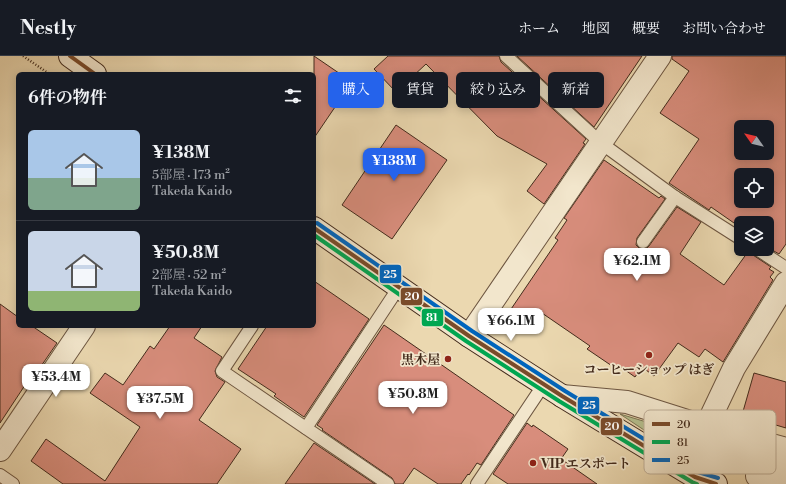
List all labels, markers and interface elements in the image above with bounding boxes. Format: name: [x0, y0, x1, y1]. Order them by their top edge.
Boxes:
text: Nestly: [20, 16, 76, 40]
text: ホーム: [518, 20, 560, 38]
text: 地図: [582, 20, 610, 38]
text: 概要: [632, 20, 660, 38]
text: お問い合わせ: [682, 20, 766, 38]
chip: 購入: [328, 72, 384, 108]
chip: 賃貸: [392, 72, 448, 108]
chip: 絞り込み: [456, 72, 540, 108]
chip: 新着: [548, 72, 604, 108]
icon: filters: [282, 85, 304, 107]
text: 6件の物件: [28, 87, 107, 109]
north arrow: [734, 120, 774, 160]
map controls: [734, 120, 774, 256]
text: ¥138M: [152, 142, 210, 164]
icon: home: [60, 146, 108, 194]
pin: ¥138M: [366, 148, 422, 182]
text: ¥138M: [372, 153, 416, 169]
text: 5部屋 · 173 m²: [152, 167, 230, 183]
button: locate: [734, 168, 774, 208]
text: Takeda Kaido: [152, 183, 232, 199]
button: layers: [734, 216, 774, 256]
text: ¥50.8M: [152, 242, 219, 264]
icon: home: [60, 247, 108, 295]
pin: ¥62.1M: [604, 248, 670, 282]
text: ¥62.1M: [613, 253, 661, 269]
line badge: 25: [379, 264, 402, 284]
text: 2部屋 · 52 m²: [152, 267, 226, 283]
text: 25: [383, 268, 397, 282]
text: Takeda Kaido: [152, 283, 232, 299]
line badge: 20: [400, 287, 423, 306]
text: 20: [405, 290, 419, 304]
line badge: 81: [421, 308, 444, 327]
pin: ¥66.1M: [478, 308, 544, 342]
text: 81: [426, 311, 439, 325]
text: ¥66.1M: [487, 313, 535, 329]
marker: コーヒーショップ はぎ: [644, 350, 654, 360]
place label: 黒木屋: [401, 352, 440, 368]
marker: 黒木屋: [443, 354, 453, 364]
place label: コーヒーショップ はぎ: [583, 362, 715, 378]
pin: ¥53.4M: [23, 364, 89, 398]
text: ¥53.4M: [31, 369, 81, 385]
pin: ¥50.8M: [380, 381, 446, 415]
pin: ¥37.5M: [127, 386, 193, 420]
text: ¥50.8M: [387, 386, 439, 402]
text: ¥37.5M: [136, 391, 184, 407]
line badge: 25: [577, 396, 600, 415]
text: 25: [582, 399, 596, 413]
legend: [644, 410, 776, 474]
line badge: 20: [600, 417, 623, 436]
text: 20: [677, 418, 691, 432]
text: 20: [605, 420, 619, 434]
text: 81: [677, 436, 689, 450]
text: 25: [677, 454, 689, 468]
place label: VIP エスポート: [540, 456, 631, 472]
marker: VIP エスポート: [528, 458, 538, 468]

